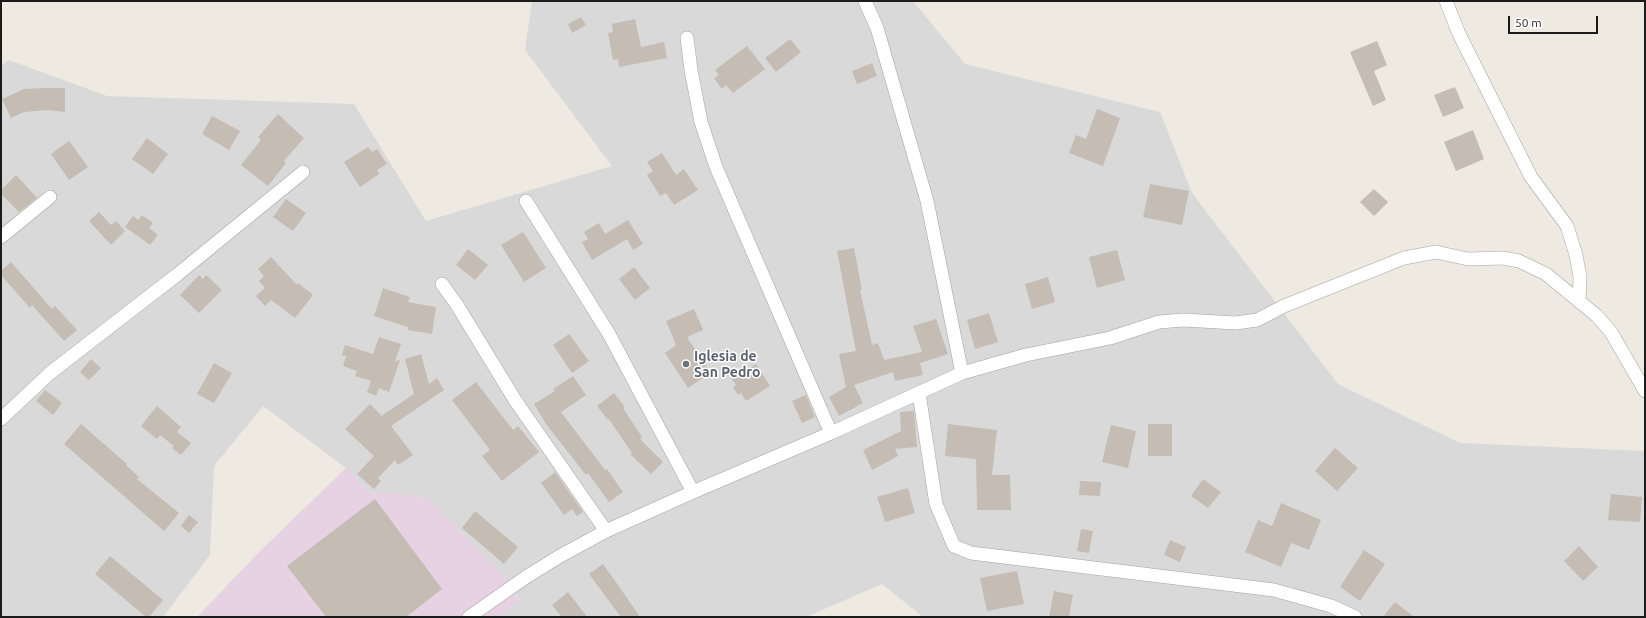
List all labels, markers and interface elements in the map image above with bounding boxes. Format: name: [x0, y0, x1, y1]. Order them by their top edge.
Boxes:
scale bar: [1510, 8, 1600, 34]
text: 50 m: [1515, 16, 1542, 29]
place label: Iglesia de San Pedro: [694, 348, 760, 380]
marker: Iglesia de San Pedro: [681, 359, 691, 369]

